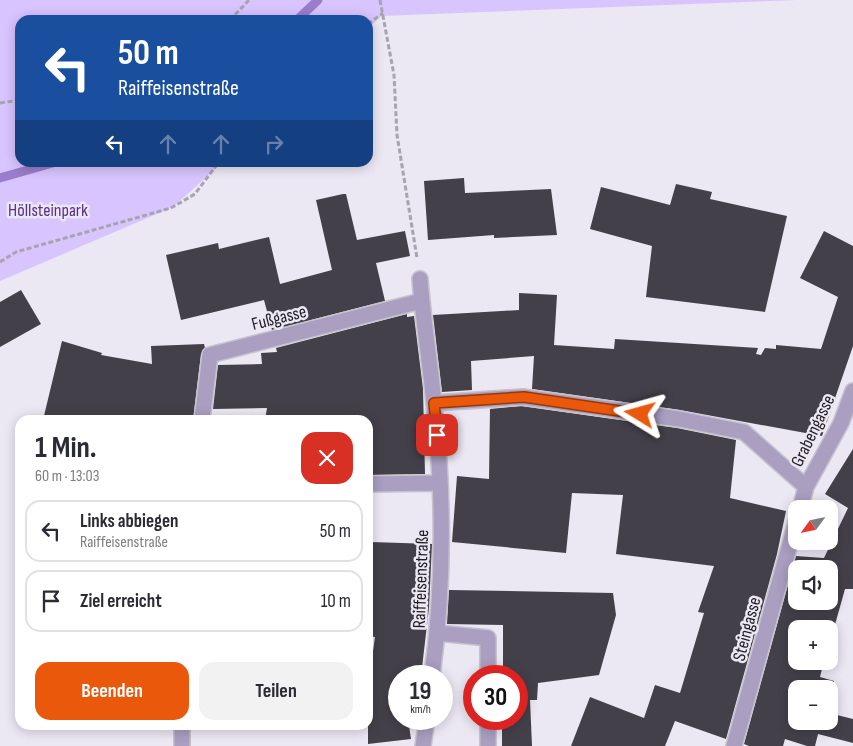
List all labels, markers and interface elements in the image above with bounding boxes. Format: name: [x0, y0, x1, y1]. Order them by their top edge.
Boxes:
text: 50 m: [118, 32, 179, 75]
icon: left: [35, 35, 100, 100]
text: Raiffeisenstraße: [118, 75, 239, 102]
icon: left: [101, 130, 129, 158]
icon: ahead: [154, 130, 182, 158]
icon: ahead: [207, 130, 235, 158]
icon: right: [260, 130, 288, 158]
park label: Höllsteinpark: [8, 200, 88, 221]
street label: Fußgasse: [249, 301, 309, 335]
position arrow: [613, 387, 665, 439]
street label: Grabengasse: [787, 392, 839, 470]
pin: [416, 414, 458, 456]
icon: arrive: [423, 421, 451, 449]
text: 1 Min.: [35, 430, 97, 466]
button: close: [301, 432, 353, 484]
text: 60 m · 13:03: [35, 467, 99, 486]
north arrow: [788, 500, 838, 550]
map controls: [788, 500, 838, 730]
text: Links abbiegen: [80, 510, 178, 533]
icon: left: [37, 517, 65, 545]
text: 50 m: [320, 520, 351, 543]
street label: Raiffeisenstraße: [409, 529, 433, 629]
text: Raiffeisenstraße: [80, 533, 168, 552]
button: sound: [788, 560, 838, 610]
icon: arrive: [37, 587, 65, 615]
text: Ziel erreicht: [80, 590, 162, 613]
text: 10 m: [321, 590, 351, 613]
street label: Steingasse: [728, 595, 766, 663]
button: +: [788, 620, 838, 670]
button: Beenden: [35, 662, 189, 720]
button: Teilen: [199, 662, 353, 720]
speed limit sign: 30: [463, 665, 528, 730]
text: 19: [410, 676, 431, 707]
button: −: [788, 680, 838, 730]
text: km/h: [410, 702, 431, 717]

